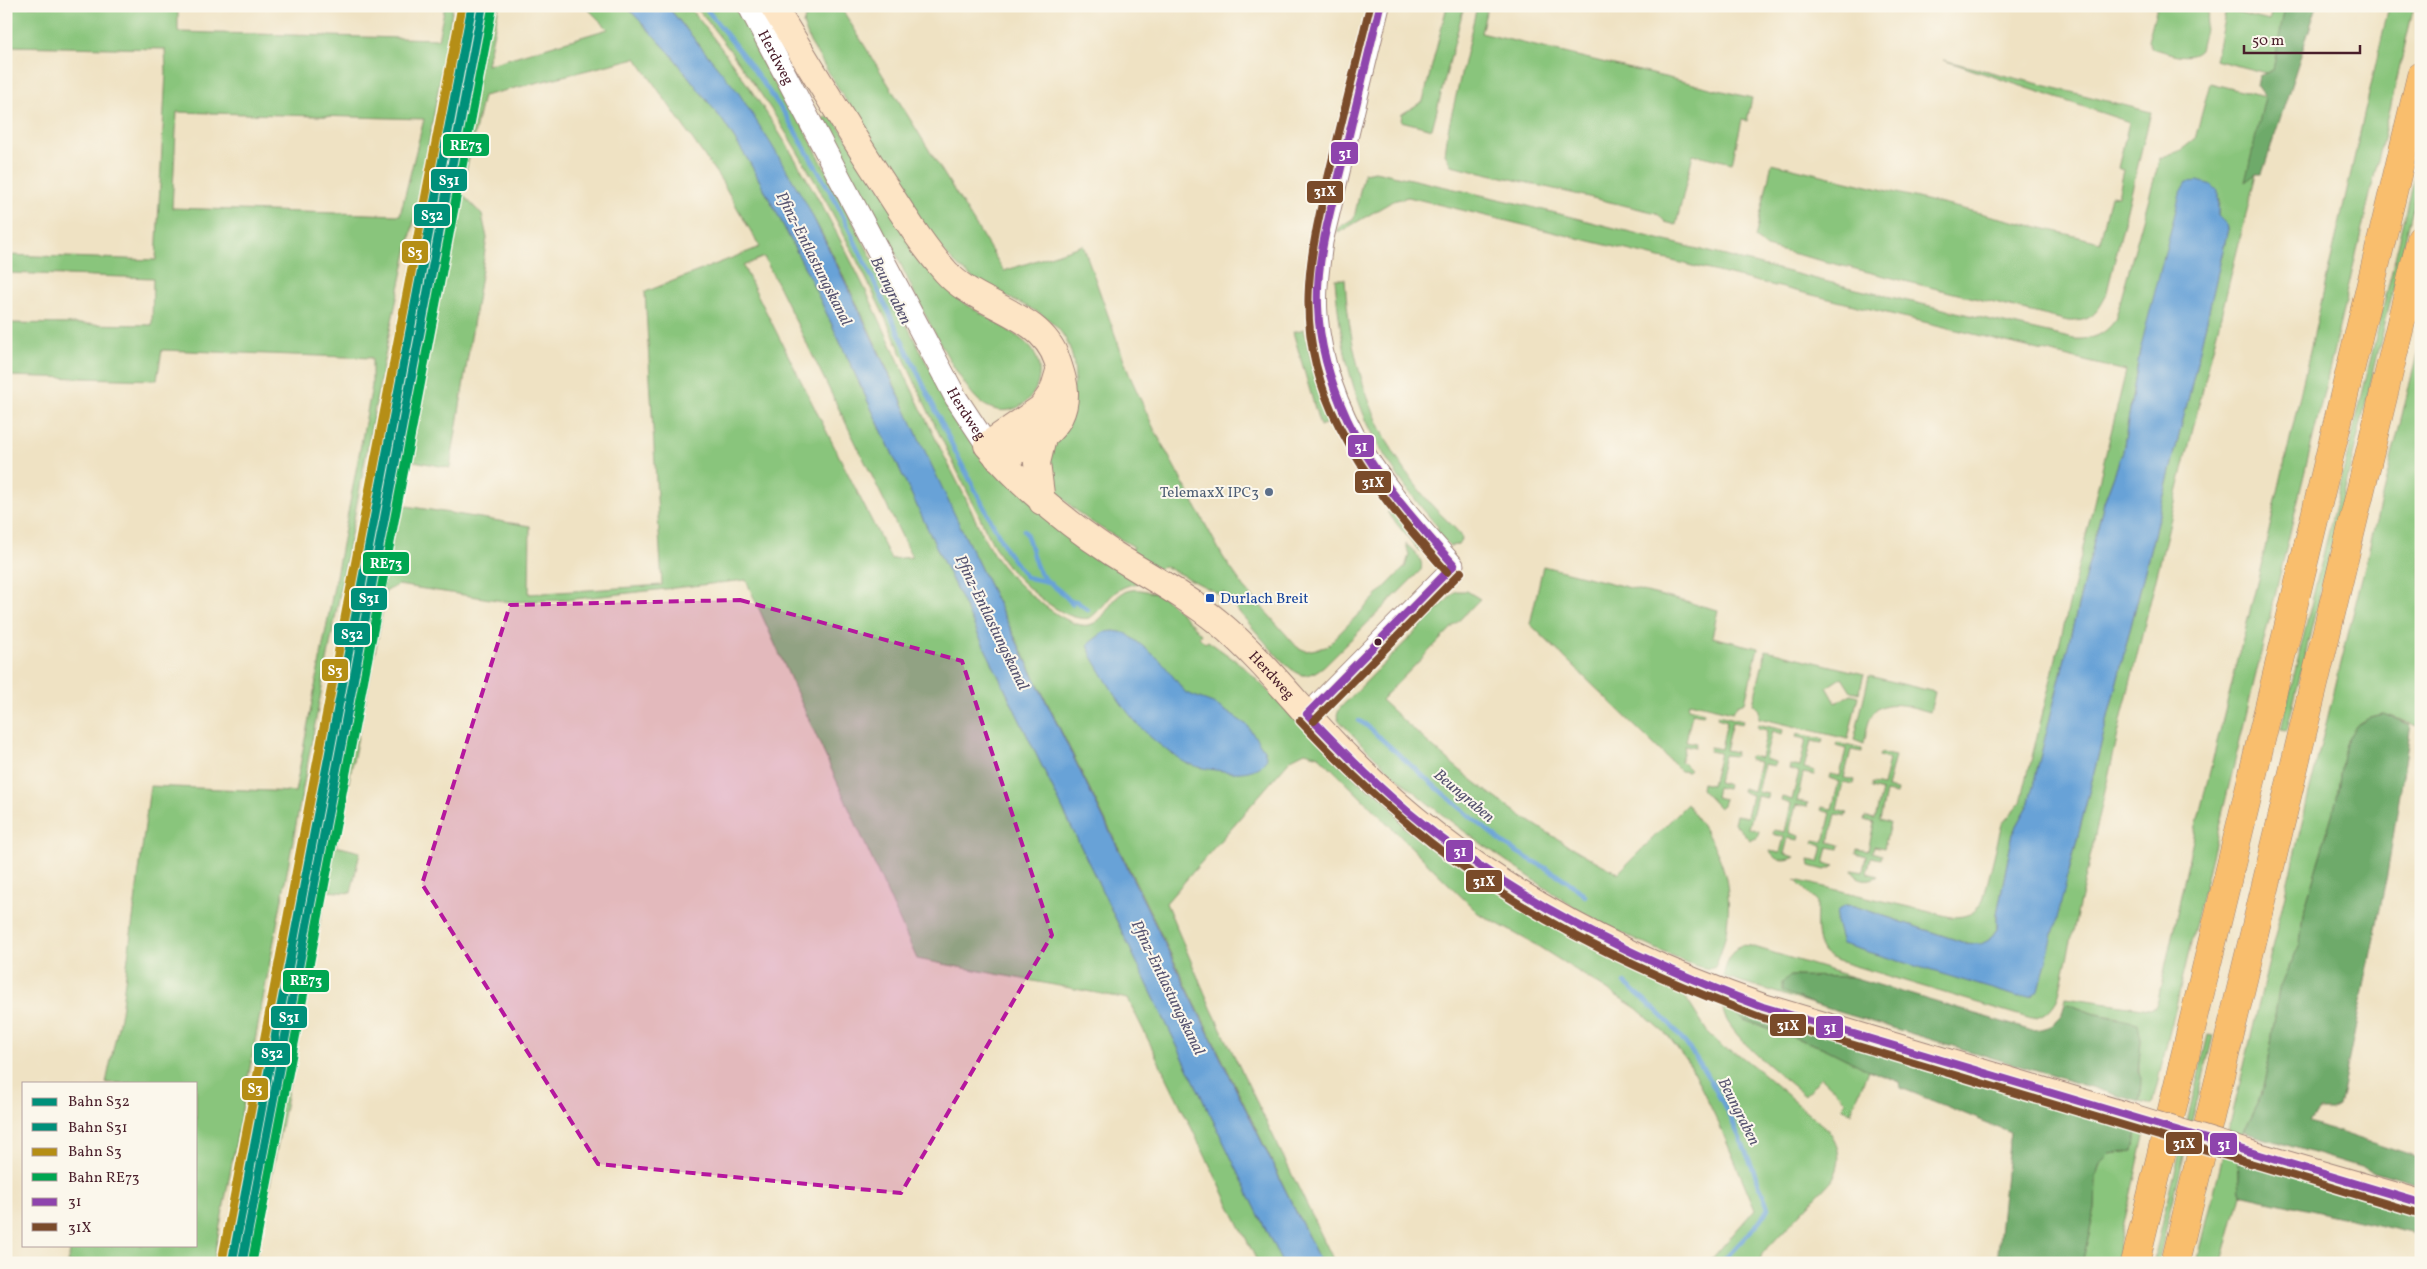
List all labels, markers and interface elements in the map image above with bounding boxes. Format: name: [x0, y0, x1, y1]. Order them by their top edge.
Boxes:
scale bar: [2244, 22, 2361, 54]
street label: Herdweg: [752, 27, 798, 89]
text: 50 m: [2252, 31, 2284, 52]
line badge: RE73: [442, 133, 490, 157]
text: RE73: [450, 137, 482, 156]
line badge: 31: [1330, 141, 1359, 165]
text: 31: [1339, 145, 1351, 164]
line badge: S31: [430, 168, 468, 192]
text: S31: [439, 172, 459, 191]
line badge: 31X: [1306, 180, 1344, 204]
text: 31X: [1314, 183, 1336, 202]
water label: Pfinz-Entlastungskanal: [770, 188, 857, 330]
line badge: S32: [413, 203, 451, 227]
text: S32: [421, 207, 443, 226]
line badge: S3: [401, 240, 429, 264]
text: S3: [408, 244, 422, 263]
water label: Beungraben: [864, 253, 916, 329]
street label: Herdweg: [940, 384, 990, 445]
line badge: 31: [1347, 434, 1375, 458]
text: 31: [1355, 438, 1367, 457]
line badge: 31X: [1354, 470, 1392, 494]
text: 31X: [1362, 474, 1384, 493]
place label: TelemaxX IPC3: [1160, 483, 1259, 504]
marker: TelemaxX IPC3: [1263, 486, 1275, 498]
line badge: RE73: [362, 551, 410, 575]
water label: Pfinz-Entlastungskanal: [949, 552, 1033, 694]
text: RE73: [370, 555, 402, 574]
line badge: S31: [350, 587, 388, 611]
place label: Durlach Breit: [1220, 589, 1308, 610]
text: S31: [359, 590, 379, 609]
marker: Durlach Breit: [1204, 592, 1216, 604]
line badge: S32: [333, 622, 371, 646]
text: S32: [341, 626, 363, 645]
unlabelled marker: [1373, 637, 1383, 647]
street label: Herdweg: [1243, 647, 1299, 705]
line badge: S3: [321, 658, 349, 682]
text: S3: [328, 662, 342, 681]
water label: Beungraben: [1429, 765, 1499, 829]
line badge: 31: [1445, 839, 1474, 863]
text: 31: [1454, 843, 1466, 862]
line badge: 31X: [1465, 869, 1503, 893]
text: 31X: [1473, 873, 1495, 892]
water label: Pfinz-Entlastungskanal: [1125, 917, 1209, 1059]
line badge: RE73: [282, 969, 330, 993]
text: RE73: [290, 972, 322, 991]
line badge: S31: [270, 1005, 308, 1029]
text: S31: [279, 1009, 299, 1028]
line badge: 31X: [1769, 1013, 1807, 1037]
line badge: 31: [1815, 1015, 1844, 1039]
text: 31X: [1777, 1017, 1799, 1036]
text: 31: [1824, 1019, 1836, 1038]
line badge: S32: [253, 1042, 291, 1066]
text: S32: [261, 1045, 283, 1064]
water label: Beungraben: [1712, 1074, 1765, 1150]
line badge: S3: [241, 1077, 269, 1101]
text: S3: [248, 1080, 262, 1099]
legend: [22, 1082, 198, 1246]
text: Bahn S32: [68, 1092, 130, 1113]
text: Bahn S31: [68, 1118, 128, 1139]
line badge: 31X: [2165, 1131, 2203, 1155]
line badge: 31: [2209, 1132, 2238, 1156]
text: 31X: [2173, 1135, 2195, 1154]
text: 31: [2218, 1136, 2230, 1155]
text: Bahn S3: [68, 1142, 122, 1163]
text: Bahn RE73: [68, 1168, 140, 1189]
text: 31: [68, 1192, 82, 1213]
text: 31X: [68, 1218, 92, 1239]

